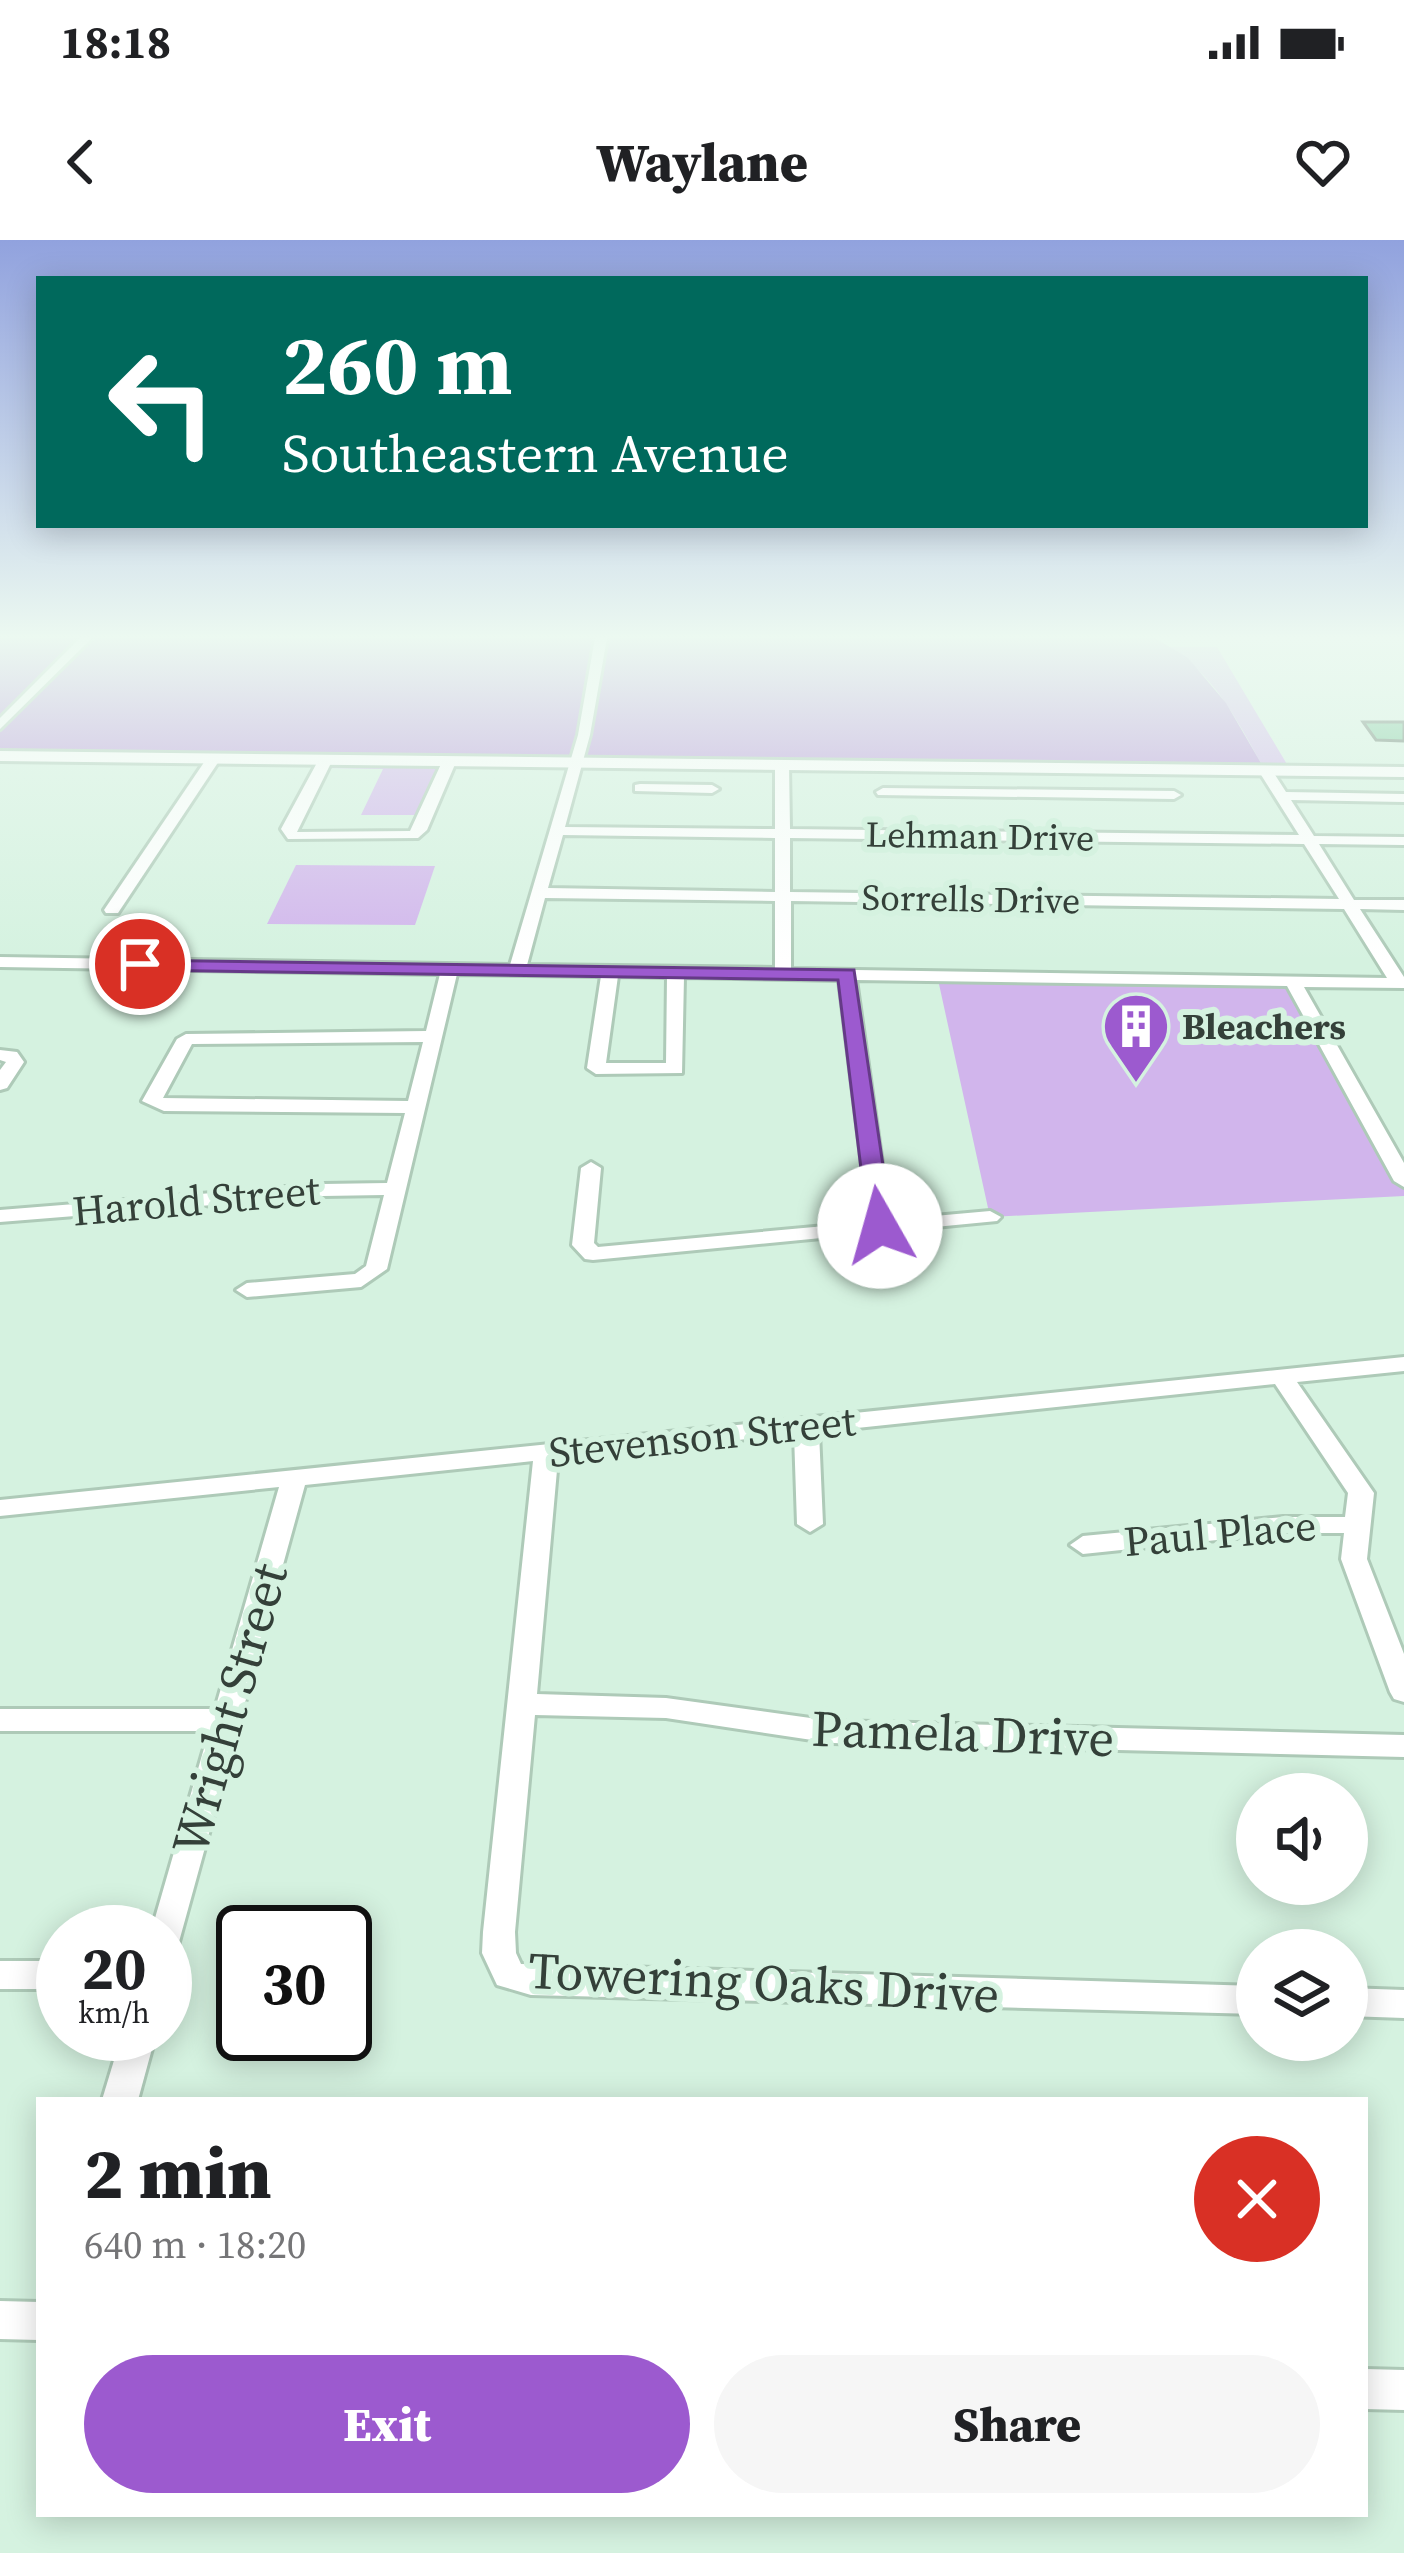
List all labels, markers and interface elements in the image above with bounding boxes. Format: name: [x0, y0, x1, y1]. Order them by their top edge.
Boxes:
text: 18:18: [60, 11, 171, 73]
text: Waylane: [596, 125, 808, 199]
icon: back: [48, 129, 114, 195]
icon: heart: [1290, 129, 1356, 195]
text: 260 m: [282, 307, 513, 422]
icon: left: [84, 324, 240, 480]
text: Southeastern Avenue: [282, 416, 789, 490]
street label: Lehman Drive: [865, 810, 1095, 862]
street label: Sorrells Drive: [861, 873, 1081, 925]
pin: [89, 913, 191, 1015]
icon: arrive: [107, 931, 173, 997]
building icon: Bleachers: [1101, 991, 1171, 1085]
place label: Bleachers: [1182, 1002, 1346, 1051]
street label: Harold Street: [70, 1160, 322, 1240]
position arrow: [817, 1163, 943, 1289]
street label: Stevenson Street: [546, 1391, 859, 1481]
street label: Paul Place: [1121, 1496, 1319, 1570]
street label: Wright Street: [154, 1555, 304, 1863]
street label: Pamela Drive: [811, 1693, 1115, 1773]
map controls: [1236, 1773, 1368, 2061]
button: sound: [1236, 1773, 1368, 1905]
speed limit sign: 30: [216, 1905, 372, 2061]
text: 20: [81, 1927, 147, 2009]
button: layers: [1236, 1929, 1368, 2061]
street label: Towering Oaks Drive: [527, 1935, 1001, 2029]
text: km/h: [78, 1992, 150, 2033]
text: 2 min: [84, 2123, 272, 2222]
button: close: [1194, 2136, 1320, 2262]
text: 640 m · 18:20: [84, 2218, 306, 2271]
button: Exit: [84, 2355, 690, 2493]
button: Share: [714, 2355, 1320, 2493]

